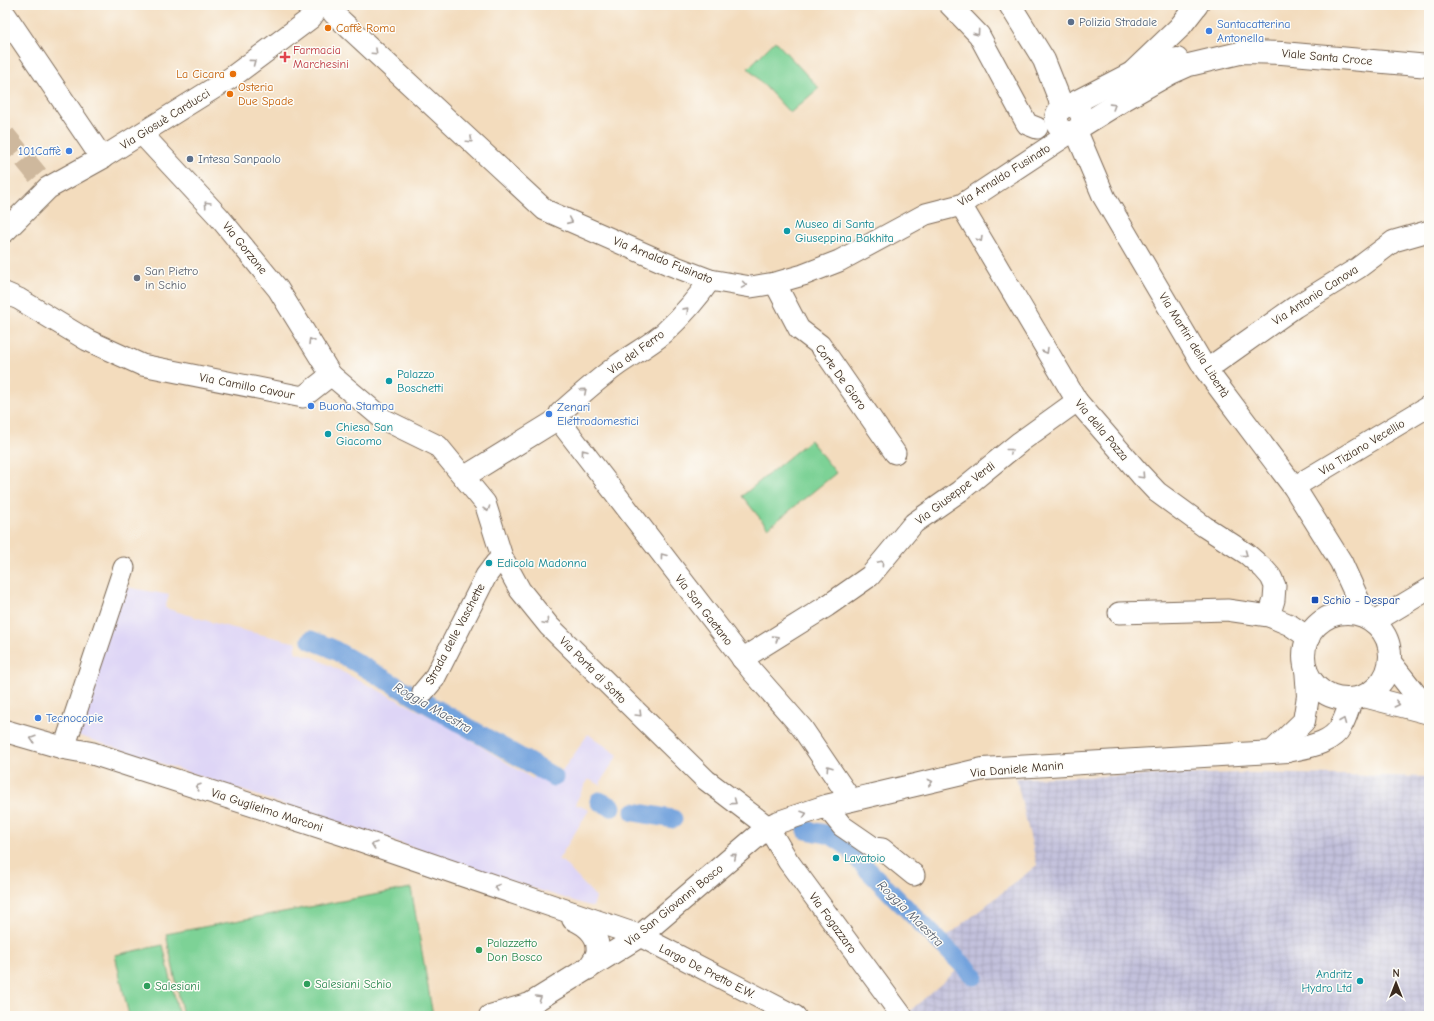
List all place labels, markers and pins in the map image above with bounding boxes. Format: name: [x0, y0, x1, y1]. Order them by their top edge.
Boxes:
place label: Polizia Stradale: [1079, 15, 1157, 29]
marker: Polizia Stradale: [1066, 17, 1076, 27]
place label: Santacatterina Antonella: [1217, 17, 1291, 45]
place label: Caffè Roma: [336, 21, 395, 35]
marker: Caffè Roma: [323, 23, 333, 33]
marker: Santacatterina Antonella: [1204, 26, 1214, 36]
place label: Farmacia Marchesini: [293, 43, 349, 71]
marker: Farmacia Marchesini: [280, 52, 290, 62]
place label: La Cicara: [176, 67, 225, 81]
marker: La Cicara: [228, 69, 238, 79]
place label: Osteria Due Spade: [238, 80, 293, 108]
marker: Osteria Due Spade: [225, 89, 235, 99]
place label: 101Caffè: [18, 144, 61, 158]
marker: 101Caffè: [64, 146, 74, 156]
place label: Intesa Sanpaolo: [198, 152, 281, 166]
marker: Intesa Sanpaolo: [185, 154, 195, 164]
place label: Museo di Santa Giuseppina Bakhita: [795, 217, 894, 245]
marker: Museo di Santa Giuseppina Bakhita: [782, 226, 792, 236]
place label: San Pietro in Schio: [145, 264, 198, 292]
marker: San Pietro in Schio: [132, 273, 142, 283]
place label: Palazzo Boschetti: [397, 367, 443, 395]
marker: Palazzo Boschetti: [384, 376, 394, 386]
place label: Buona Stampa: [319, 399, 394, 413]
place label: Zenari Elettrodomestici: [557, 400, 639, 428]
marker: Buona Stampa: [306, 401, 316, 411]
marker: Zenari Elettrodomestici: [544, 409, 554, 419]
place label: Chiesa San Giacomo: [336, 420, 393, 448]
marker: Chiesa San Giacomo: [323, 429, 333, 439]
place label: Edicola Madonna: [497, 556, 587, 570]
marker: Edicola Madonna: [484, 558, 494, 568]
place label: Schio - Despar: [1323, 593, 1400, 607]
marker: Schio - Despar: [1310, 595, 1320, 605]
place label: Tecnocopie: [46, 711, 103, 725]
marker: Tecnocopie: [33, 713, 43, 723]
place label: Lavatoio: [844, 851, 885, 865]
marker: Lavatoio: [831, 853, 841, 863]
place label: Palazzetto Don Bosco: [487, 936, 542, 964]
marker: Palazzetto Don Bosco: [474, 945, 484, 955]
place label: Andritz Hydro Ltd: [1301, 967, 1353, 995]
marker: Andritz Hydro Ltd: [1355, 976, 1365, 986]
place label: Salesiani Schio: [315, 977, 392, 991]
place label: Salesiani: [155, 979, 200, 993]
marker: Salesiani Schio: [302, 979, 312, 989]
marker: Salesiani: [142, 981, 152, 991]

